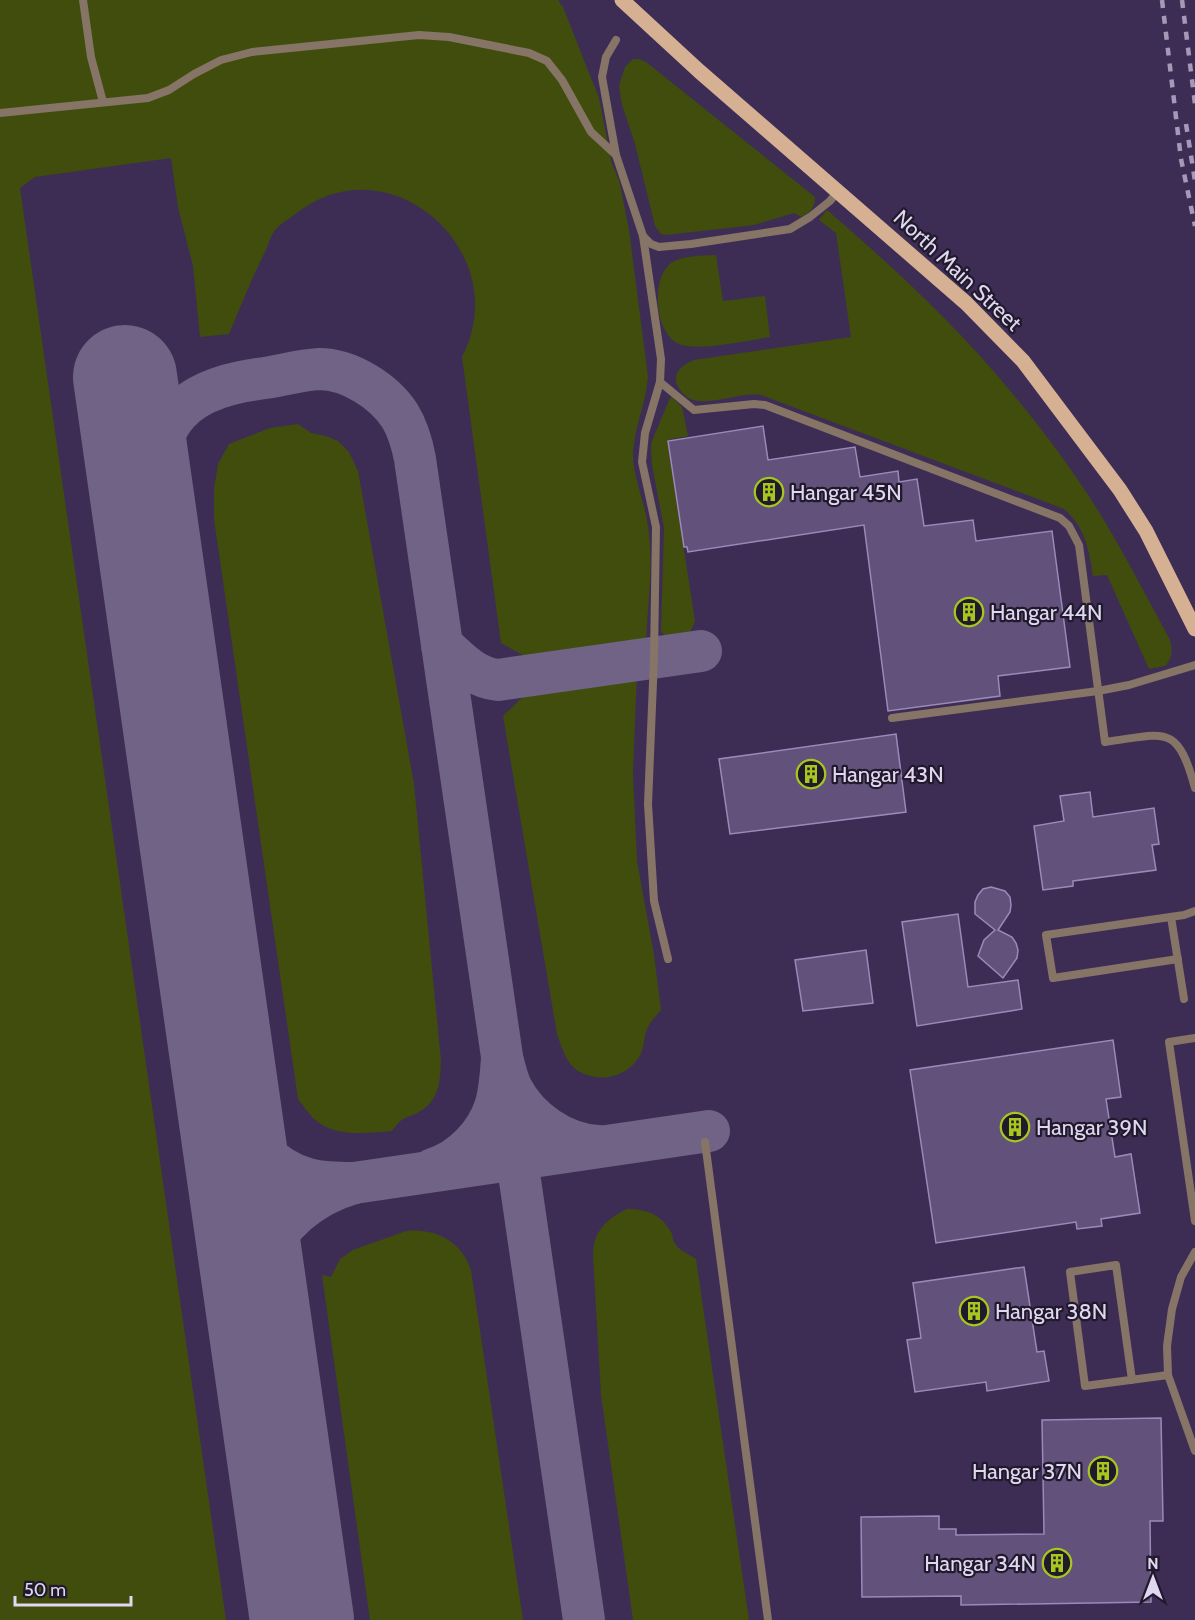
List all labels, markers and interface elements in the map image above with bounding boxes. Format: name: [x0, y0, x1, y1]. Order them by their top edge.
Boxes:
street label: North Main Street: [888, 204, 1028, 337]
building icon: Hangar 45N: [753, 476, 785, 508]
place label: Hangar 45N: [790, 479, 902, 506]
building icon: Hangar 44N: [953, 596, 985, 628]
place label: Hangar 44N: [990, 599, 1103, 626]
building icon: Hangar 43N: [795, 758, 827, 790]
place label: Hangar 43N: [832, 761, 944, 788]
building icon: Hangar 39N: [999, 1111, 1031, 1143]
place label: Hangar 39N: [1036, 1114, 1147, 1141]
building icon: Hangar 38N: [958, 1295, 990, 1327]
place label: Hangar 38N: [995, 1298, 1107, 1325]
building icon: Hangar 37N: [1087, 1455, 1119, 1487]
place label: Hangar 37N: [972, 1458, 1082, 1485]
building icon: Hangar 34N: [1041, 1547, 1073, 1579]
north arrow: [1123, 1548, 1183, 1608]
place label: Hangar 34N: [924, 1550, 1036, 1577]
text: N: [1147, 1554, 1159, 1573]
scale bar: [15, 1569, 130, 1607]
text: 50 m: [24, 1579, 66, 1601]

